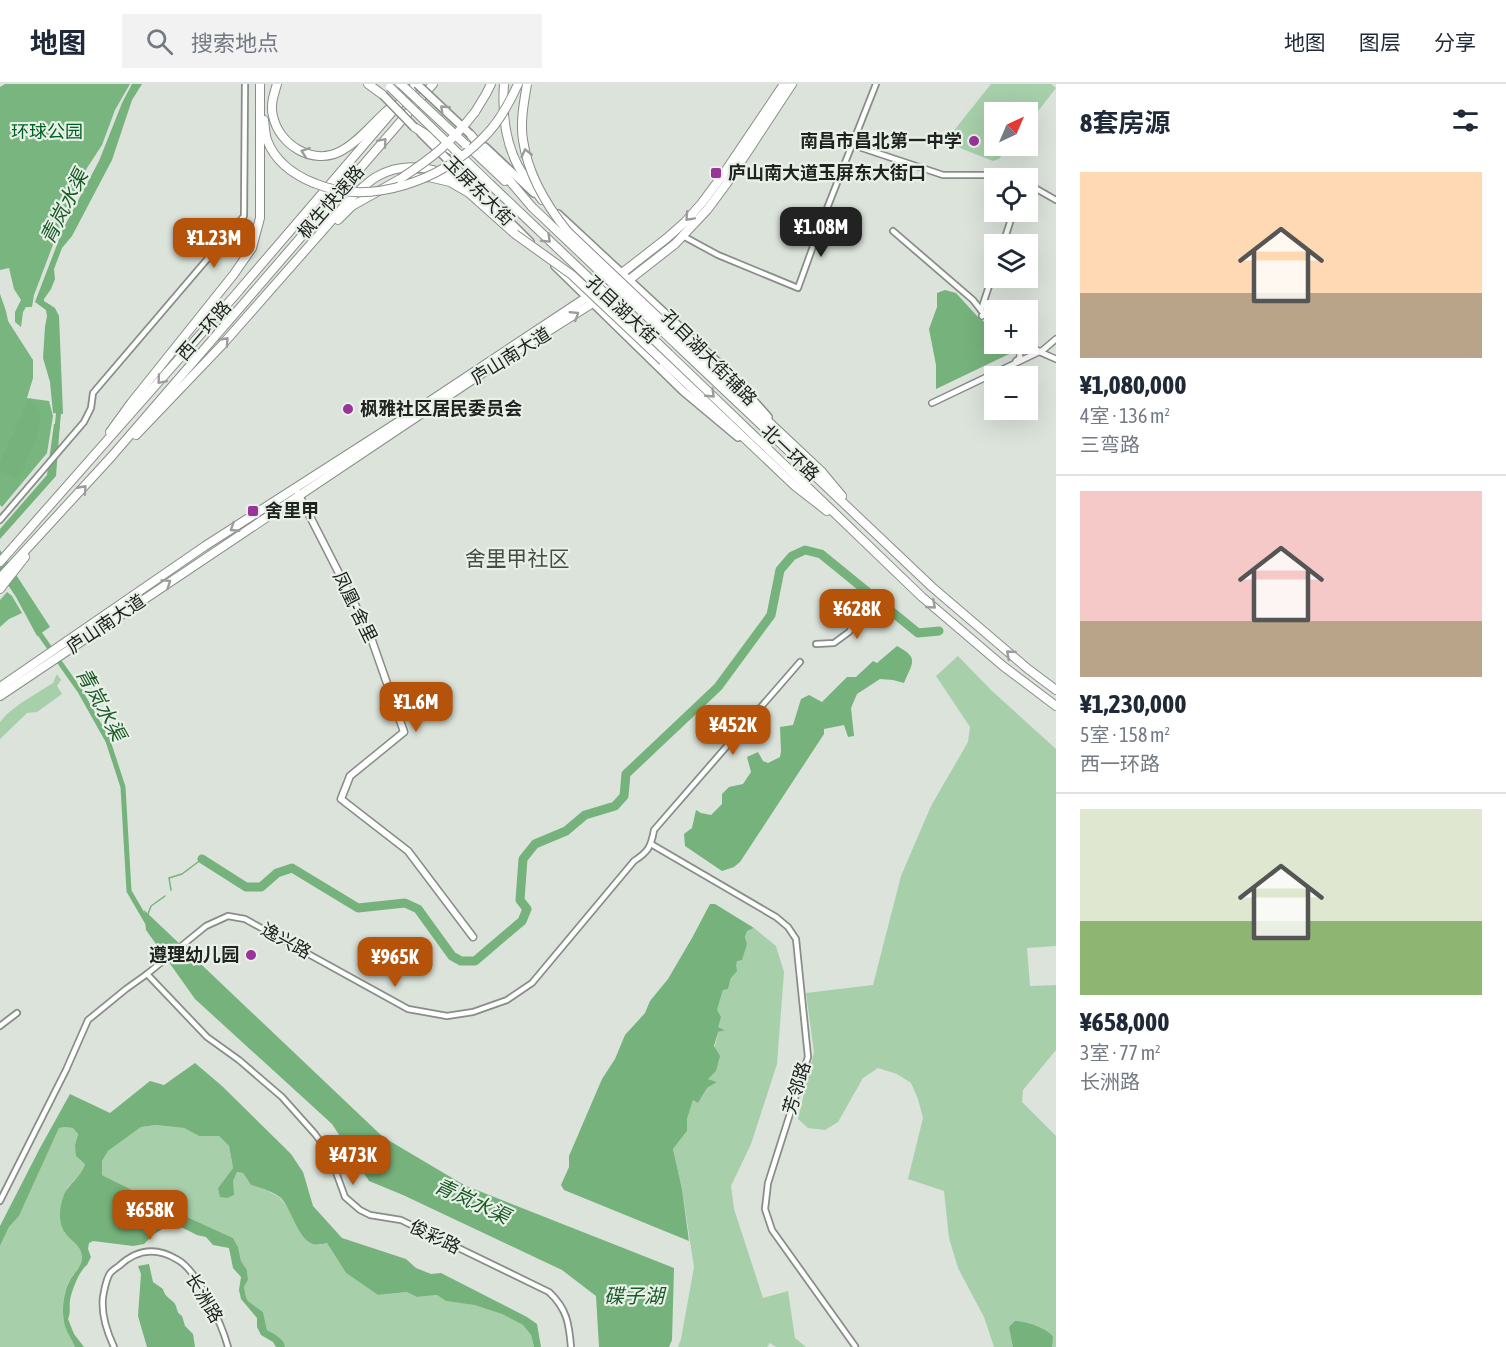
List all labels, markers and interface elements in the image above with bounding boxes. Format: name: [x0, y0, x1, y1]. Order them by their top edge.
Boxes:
search box: [122, 14, 542, 68]
icon: search: [143, 25, 176, 58]
text: 地图: [30, 27, 86, 59]
text: 搜索地点: [191, 30, 279, 56]
text: 地图: [1284, 30, 1326, 54]
text: 图层: [1359, 30, 1401, 54]
text: 分享: [1434, 30, 1476, 54]
north arrow: [984, 102, 1038, 156]
map controls: [984, 102, 1038, 420]
icon: filters: [1449, 104, 1482, 137]
one-way arrow: [440, 105, 450, 116]
text: 8套房源: [1080, 108, 1170, 138]
park label: 环球公园: [11, 121, 83, 142]
place label: 南昌市昌北第一中学: [800, 130, 962, 151]
marker: 南昌市昌北第一中学: [967, 134, 981, 148]
one-way arrow: [376, 138, 387, 149]
one-way arrow: [301, 147, 311, 159]
one-way arrow: [520, 148, 533, 158]
street label: 玉屏东大街: [440, 151, 519, 230]
street label: 枫生快速路: [293, 161, 368, 243]
place label: 庐山南大道玉屏东大街口: [728, 162, 926, 183]
water label: 青岚水渠: [35, 163, 93, 248]
marker: 庐山南大道玉屏东大街口: [709, 166, 723, 180]
button: locate: [984, 168, 1038, 222]
pin: ¥1.08M: [772, 207, 870, 258]
one-way arrow: [685, 210, 696, 221]
icon: home: [1227, 211, 1335, 319]
text: ¥1.08M: [794, 215, 848, 238]
pin: ¥1.23M: [165, 218, 263, 269]
text: ¥1.23M: [187, 226, 241, 249]
one-way arrow: [540, 232, 551, 243]
button: layers: [984, 234, 1038, 288]
street label: 孔目湖大街: [582, 271, 662, 348]
street label: 西一环路: [172, 297, 235, 365]
button: +: [984, 300, 1038, 354]
street label: 孔目湖大街辅路: [657, 306, 761, 410]
one-way arrow: [569, 311, 580, 322]
street label: 庐山南大道: [467, 323, 554, 388]
one-way arrow: [218, 337, 229, 348]
button: −: [984, 366, 1038, 420]
text: ¥1,080,000: [1080, 370, 1186, 400]
one-way arrow: [157, 373, 168, 384]
one-way arrow: [704, 387, 715, 398]
place label: 枫雅社区居民委员会: [360, 398, 522, 419]
marker: 枫雅社区居民委员会: [341, 402, 355, 416]
text: 4室 · 136 m²: [1080, 404, 1170, 427]
street label: 北一环路: [757, 420, 824, 485]
text: 三弯路: [1080, 433, 1140, 456]
one-way arrow: [75, 485, 86, 496]
place label: 舍里甲: [265, 500, 319, 521]
marker: 舍里甲: [246, 504, 260, 518]
one-way arrow: [229, 520, 240, 531]
icon: home: [1227, 530, 1335, 638]
district label: 舍里甲社区: [465, 546, 570, 570]
street label: 凤凰-舍里: [329, 568, 382, 646]
one-way arrow: [160, 579, 171, 590]
pin: ¥628K: [815, 589, 899, 640]
street label: 庐山南大道: [63, 590, 149, 657]
text: ¥628K: [834, 597, 880, 620]
one-way arrow: [925, 598, 936, 609]
one-way arrow: [1006, 650, 1017, 661]
water label: 青岚水渠: [72, 663, 132, 747]
pin: ¥1.6M: [374, 682, 458, 733]
text: ¥1,230,000: [1080, 689, 1186, 719]
text: ¥1.6M: [394, 690, 438, 713]
pin: ¥452K: [691, 705, 775, 756]
text: ¥452K: [710, 713, 756, 736]
text: 5室 · 158 m²: [1080, 723, 1170, 746]
text: 西一环路: [1080, 752, 1160, 775]
icon: home: [1227, 848, 1335, 956]
street label: 逸兴路: [258, 918, 315, 963]
pin: ¥965K: [353, 937, 437, 988]
place label: 遵理幼儿园: [149, 944, 239, 965]
text: ¥965K: [372, 945, 418, 968]
marker: 遵理幼儿园: [244, 948, 258, 962]
text: ¥658,000: [1080, 1007, 1170, 1037]
text: 3室 · 77 m²: [1080, 1041, 1161, 1064]
street label: 芳邻路: [779, 1059, 814, 1117]
text: 长洲路: [1080, 1070, 1140, 1093]
pin: ¥473K: [311, 1135, 395, 1186]
text: ¥473K: [330, 1143, 376, 1166]
water label: 青岚水渠: [431, 1173, 516, 1229]
pin: ¥658K: [108, 1190, 192, 1241]
text: ¥658K: [127, 1198, 173, 1221]
street label: 俊彩路: [406, 1215, 464, 1258]
street label: 长洲路: [182, 1269, 227, 1326]
water label: 碟子湖: [604, 1284, 667, 1307]

